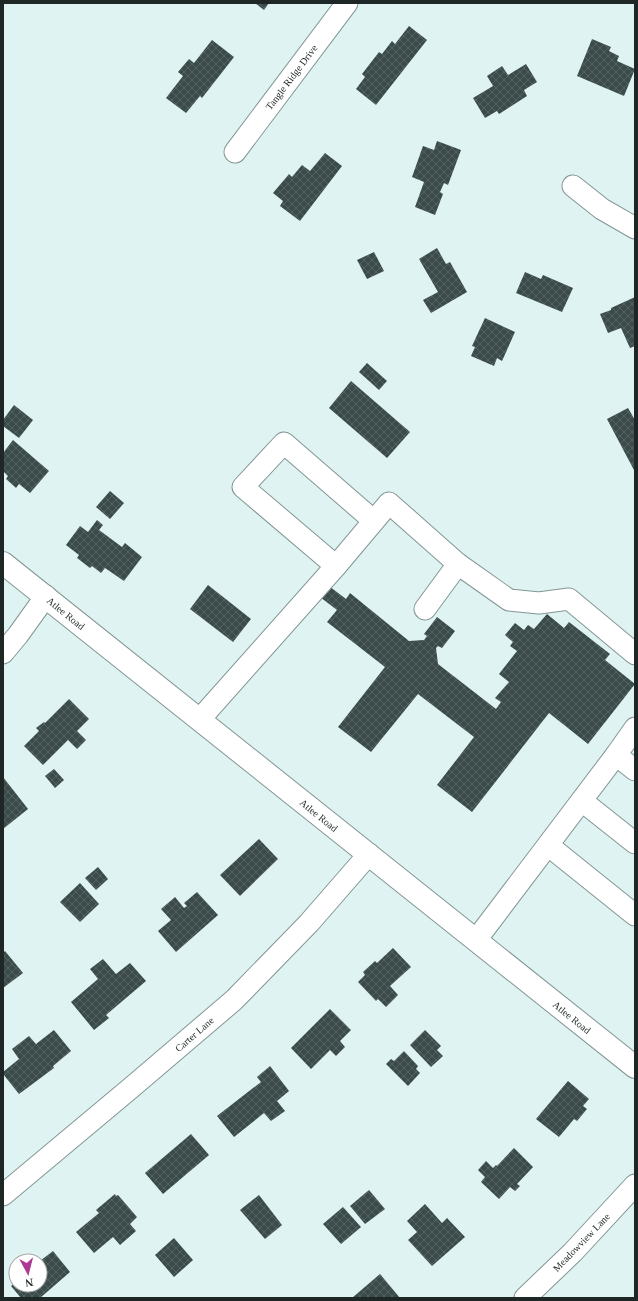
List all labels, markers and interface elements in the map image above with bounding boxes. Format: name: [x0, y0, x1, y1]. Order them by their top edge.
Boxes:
street label: Tangle Ridge Drive: [263, 42, 320, 112]
street label: Atlee Road: [45, 595, 87, 632]
street label: Atlee Road: [298, 797, 340, 834]
street label: Atlee Road: [551, 999, 593, 1036]
street label: Carter Lane: [173, 1014, 216, 1054]
street label: Meadowview Lane: [551, 1210, 612, 1274]
north arrow: [8, 1253, 48, 1293]
text: N: [24, 1276, 34, 1289]

